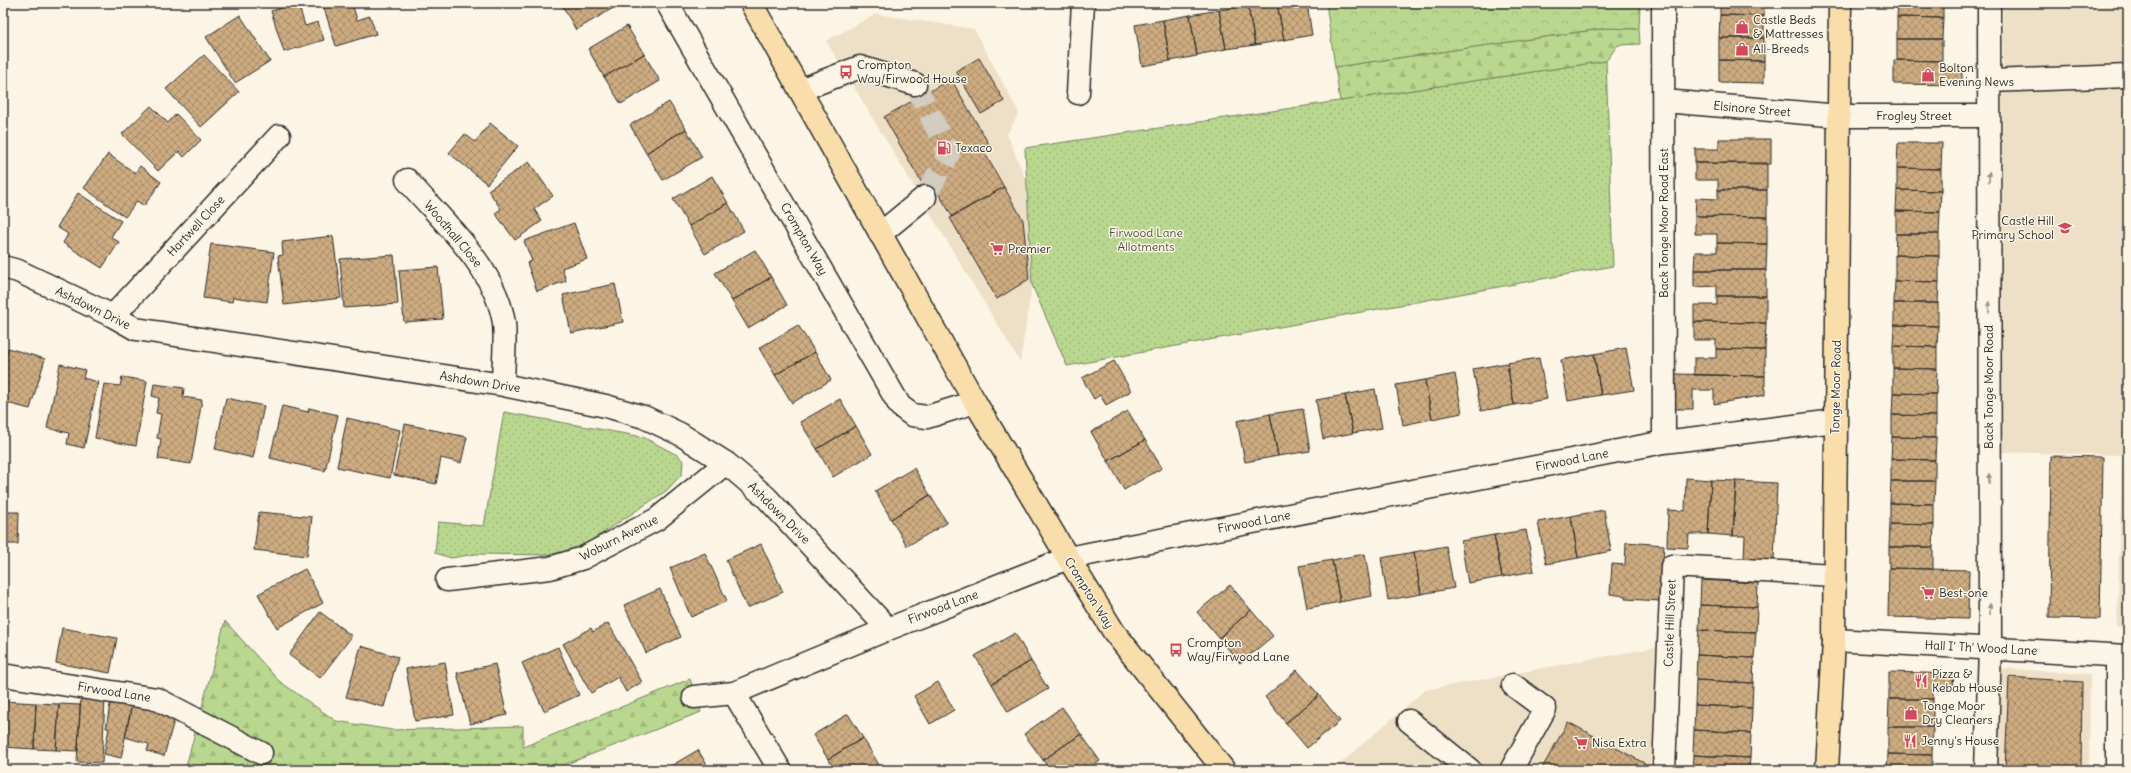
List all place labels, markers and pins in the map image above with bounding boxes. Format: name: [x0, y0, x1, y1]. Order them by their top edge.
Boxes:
place label: Castle Beds & Mattresses: [1753, 12, 1823, 41]
shop icon: Castle Beds & Mattresses: [1734, 19, 1750, 35]
shop icon: All-Breeds: [1734, 41, 1750, 57]
place label: All-Breeds: [1753, 41, 1809, 56]
place label: Crompton Way/Firwood House: [857, 57, 967, 86]
place label: Bolton Evening News: [1939, 60, 2014, 89]
bus stop icon: Crompton Way/Firwood House: [838, 64, 854, 80]
shop icon: Bolton Evening News: [1920, 67, 1936, 83]
fuel station icon: Texaco: [936, 140, 952, 156]
place label: Texaco: [955, 140, 992, 155]
place label: Castle Hill Primary School: [1971, 213, 2054, 242]
school or university icon: Castle Hill Primary School: [2057, 220, 2073, 236]
supermarket icon: Premier: [989, 241, 1005, 257]
place label: Premier: [1008, 241, 1051, 256]
supermarket icon: Best-one: [1920, 585, 1936, 601]
place label: Best-one: [1939, 585, 1988, 600]
place label: Crompton Way/Firwood Lane: [1187, 635, 1289, 664]
bus stop icon: Crompton Way/Firwood Lane: [1168, 642, 1184, 658]
place label: Pizza & Kebab House: [1932, 666, 2003, 695]
restaurant icon: Pizza & Kebab House: [1913, 673, 1929, 689]
place label: Tonge Moor Dry Cleaners: [1922, 698, 1993, 727]
shop icon: Tonge Moor Dry Cleaners: [1903, 705, 1919, 721]
restaurant icon: Jenny's House: [1902, 733, 1918, 749]
place label: Jenny's House: [1921, 733, 1999, 748]
supermarket icon: Nisa Extra: [1573, 735, 1589, 751]
place label: Nisa Extra: [1592, 735, 1647, 750]

